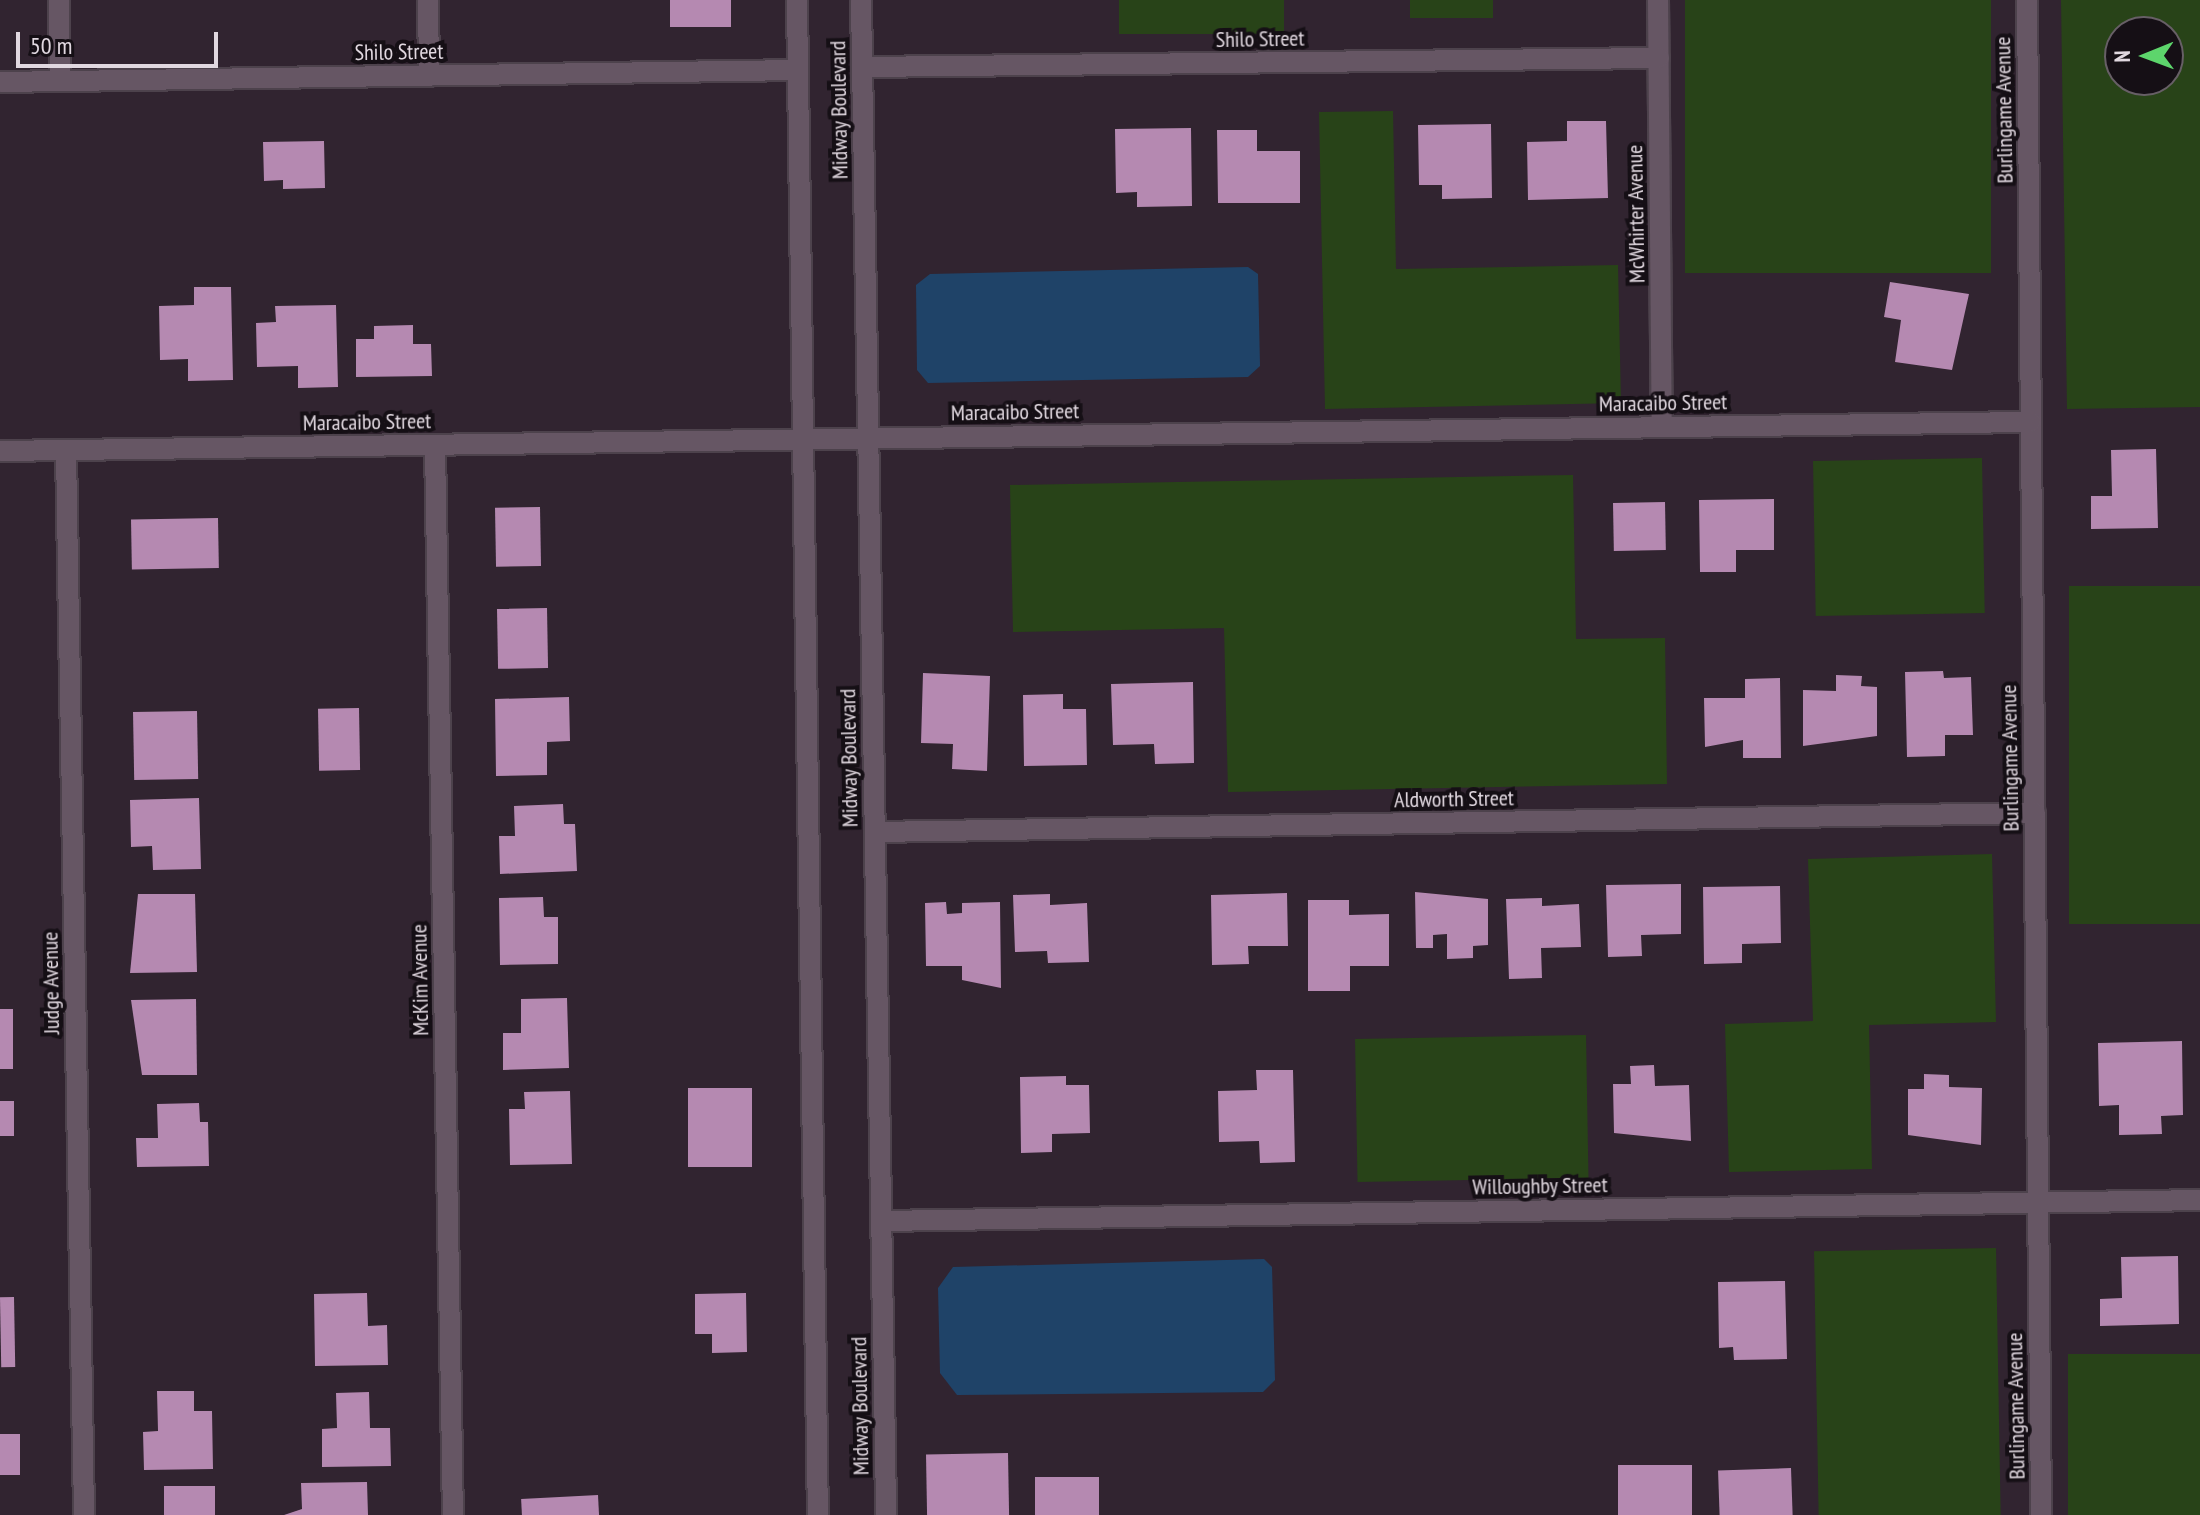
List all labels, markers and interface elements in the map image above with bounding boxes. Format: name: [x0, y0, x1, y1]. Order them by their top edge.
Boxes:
scale bar: [20, 16, 222, 66]
north arrow: [2104, 16, 2184, 96]
street label: Shilo Street: [1215, 25, 1305, 53]
text: 50 m: [30, 30, 72, 61]
street label: Burlingame Avenue: [1990, 36, 2018, 184]
street label: Shilo Street: [354, 38, 444, 66]
street label: Midway Boulevard: [825, 40, 853, 180]
text: N: [2108, 50, 2136, 63]
street label: McWhirter Avenue: [1622, 144, 1650, 284]
street label: Maracaibo Street: [1599, 389, 1727, 417]
street label: Maracaibo Street: [951, 398, 1079, 426]
street label: Maracaibo Street: [303, 408, 431, 436]
street label: Burlingame Avenue: [1996, 684, 2024, 832]
street label: Midway Boulevard: [835, 688, 863, 828]
street label: Aldworth Street: [1394, 785, 1514, 813]
street label: McKim Avenue: [406, 924, 434, 1036]
street label: Judge Avenue: [37, 931, 65, 1035]
street label: Willoughby Street: [1472, 1172, 1608, 1200]
street label: Burlingame Avenue: [2002, 1332, 2030, 1480]
street label: Midway Boulevard: [846, 1336, 874, 1476]

